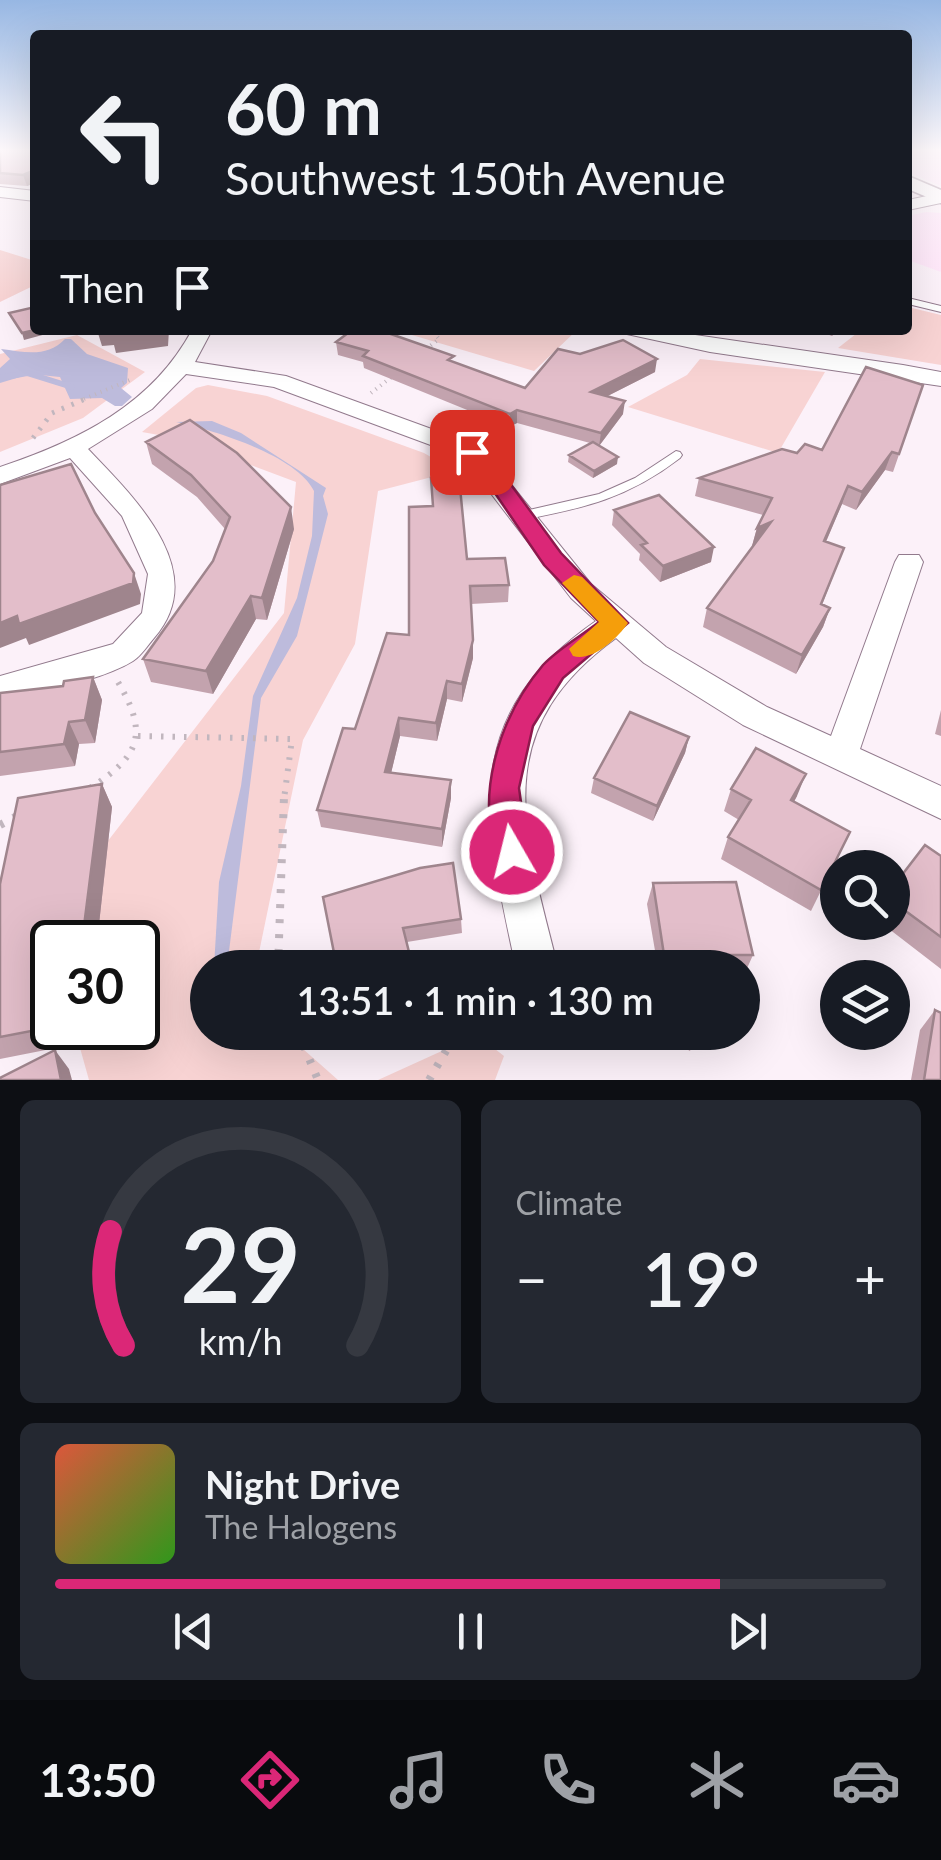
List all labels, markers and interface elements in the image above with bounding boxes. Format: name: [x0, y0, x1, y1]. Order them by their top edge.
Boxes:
text: 60 m: [225, 66, 382, 150]
icon: left: [60, 70, 190, 200]
text: Southwest 150th Avenue: [225, 151, 725, 205]
icon: arrive: [165, 260, 220, 315]
text: Then: [60, 265, 145, 311]
pin: [430, 410, 515, 495]
icon: arrive: [445, 425, 500, 480]
position arrow: [460, 800, 564, 904]
map controls: [820, 850, 910, 1050]
button: search: [820, 850, 910, 940]
speed limit sign: 30: [30, 920, 160, 1050]
button: layers: [820, 960, 910, 1050]
text: 13:51 · 1 min · 130 m: [297, 977, 653, 1023]
text: Climate: [516, 1183, 622, 1222]
text: 29: [180, 1200, 301, 1325]
text: 19°: [642, 1233, 760, 1323]
text: −: [516, 1245, 547, 1311]
text: +: [854, 1245, 886, 1311]
text: km/h: [198, 1320, 282, 1363]
text: Night Drive: [205, 1461, 400, 1507]
text: The Halogens: [205, 1507, 397, 1546]
icon: previous: [166, 1604, 221, 1659]
icon: pause: [443, 1604, 498, 1659]
icon: next: [720, 1604, 775, 1659]
icon: directions: [235, 1745, 305, 1815]
icon: music: [384, 1745, 454, 1815]
icon: phone: [533, 1745, 603, 1815]
icon: climate: [682, 1745, 752, 1815]
icon: car: [831, 1745, 901, 1815]
text: 13:50: [40, 1753, 156, 1807]

